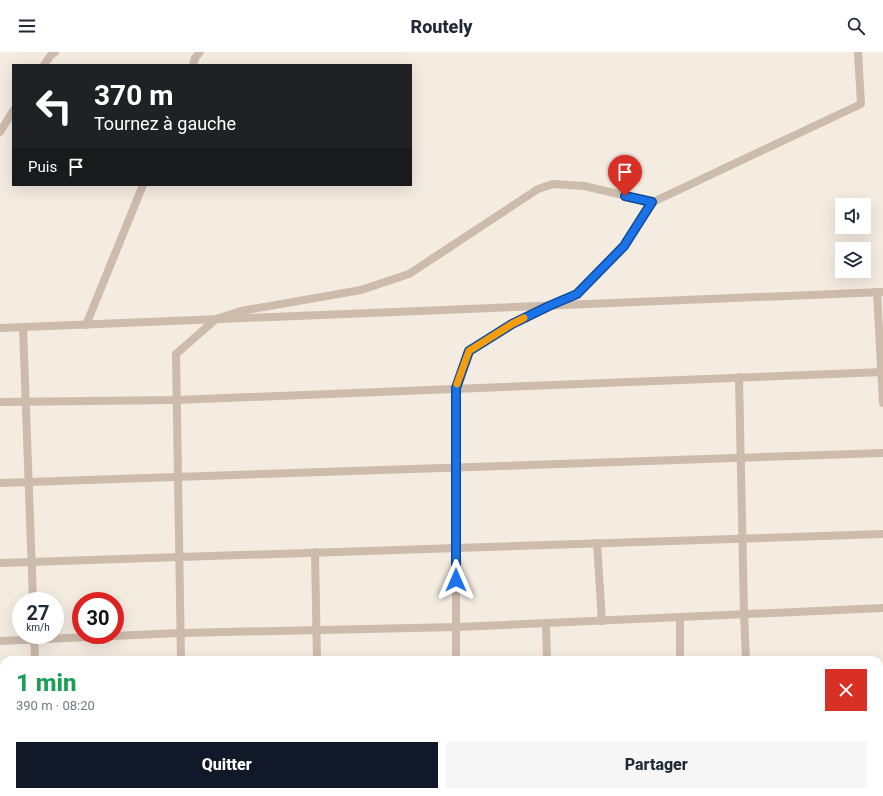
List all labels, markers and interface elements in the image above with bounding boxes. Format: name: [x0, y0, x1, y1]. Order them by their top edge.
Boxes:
icon: menu: [16, 15, 38, 37]
icon: search: [845, 15, 867, 37]
text: Routely: [411, 16, 472, 37]
text: 370 m: [94, 79, 173, 112]
icon: left: [28, 80, 80, 132]
text: Tournez à gauche: [94, 113, 236, 134]
pin: [608, 155, 642, 196]
icon: arrive: [65, 156, 87, 178]
text: Puis: [28, 158, 57, 176]
icon: arrive: [614, 161, 636, 183]
map controls: [835, 198, 871, 278]
button: sound: [835, 198, 871, 234]
button: layers: [835, 242, 871, 278]
position arrow: [435, 559, 477, 601]
speed limit sign: 30: [72, 592, 124, 644]
text: 27: [27, 601, 49, 625]
text: km/h: [26, 622, 50, 633]
text: 1 min: [16, 669, 77, 697]
button: close: [825, 669, 867, 711]
text: 390 m · 08:20: [16, 698, 95, 713]
button: Quitter: [16, 742, 438, 788]
button: Partager: [446, 742, 867, 788]

